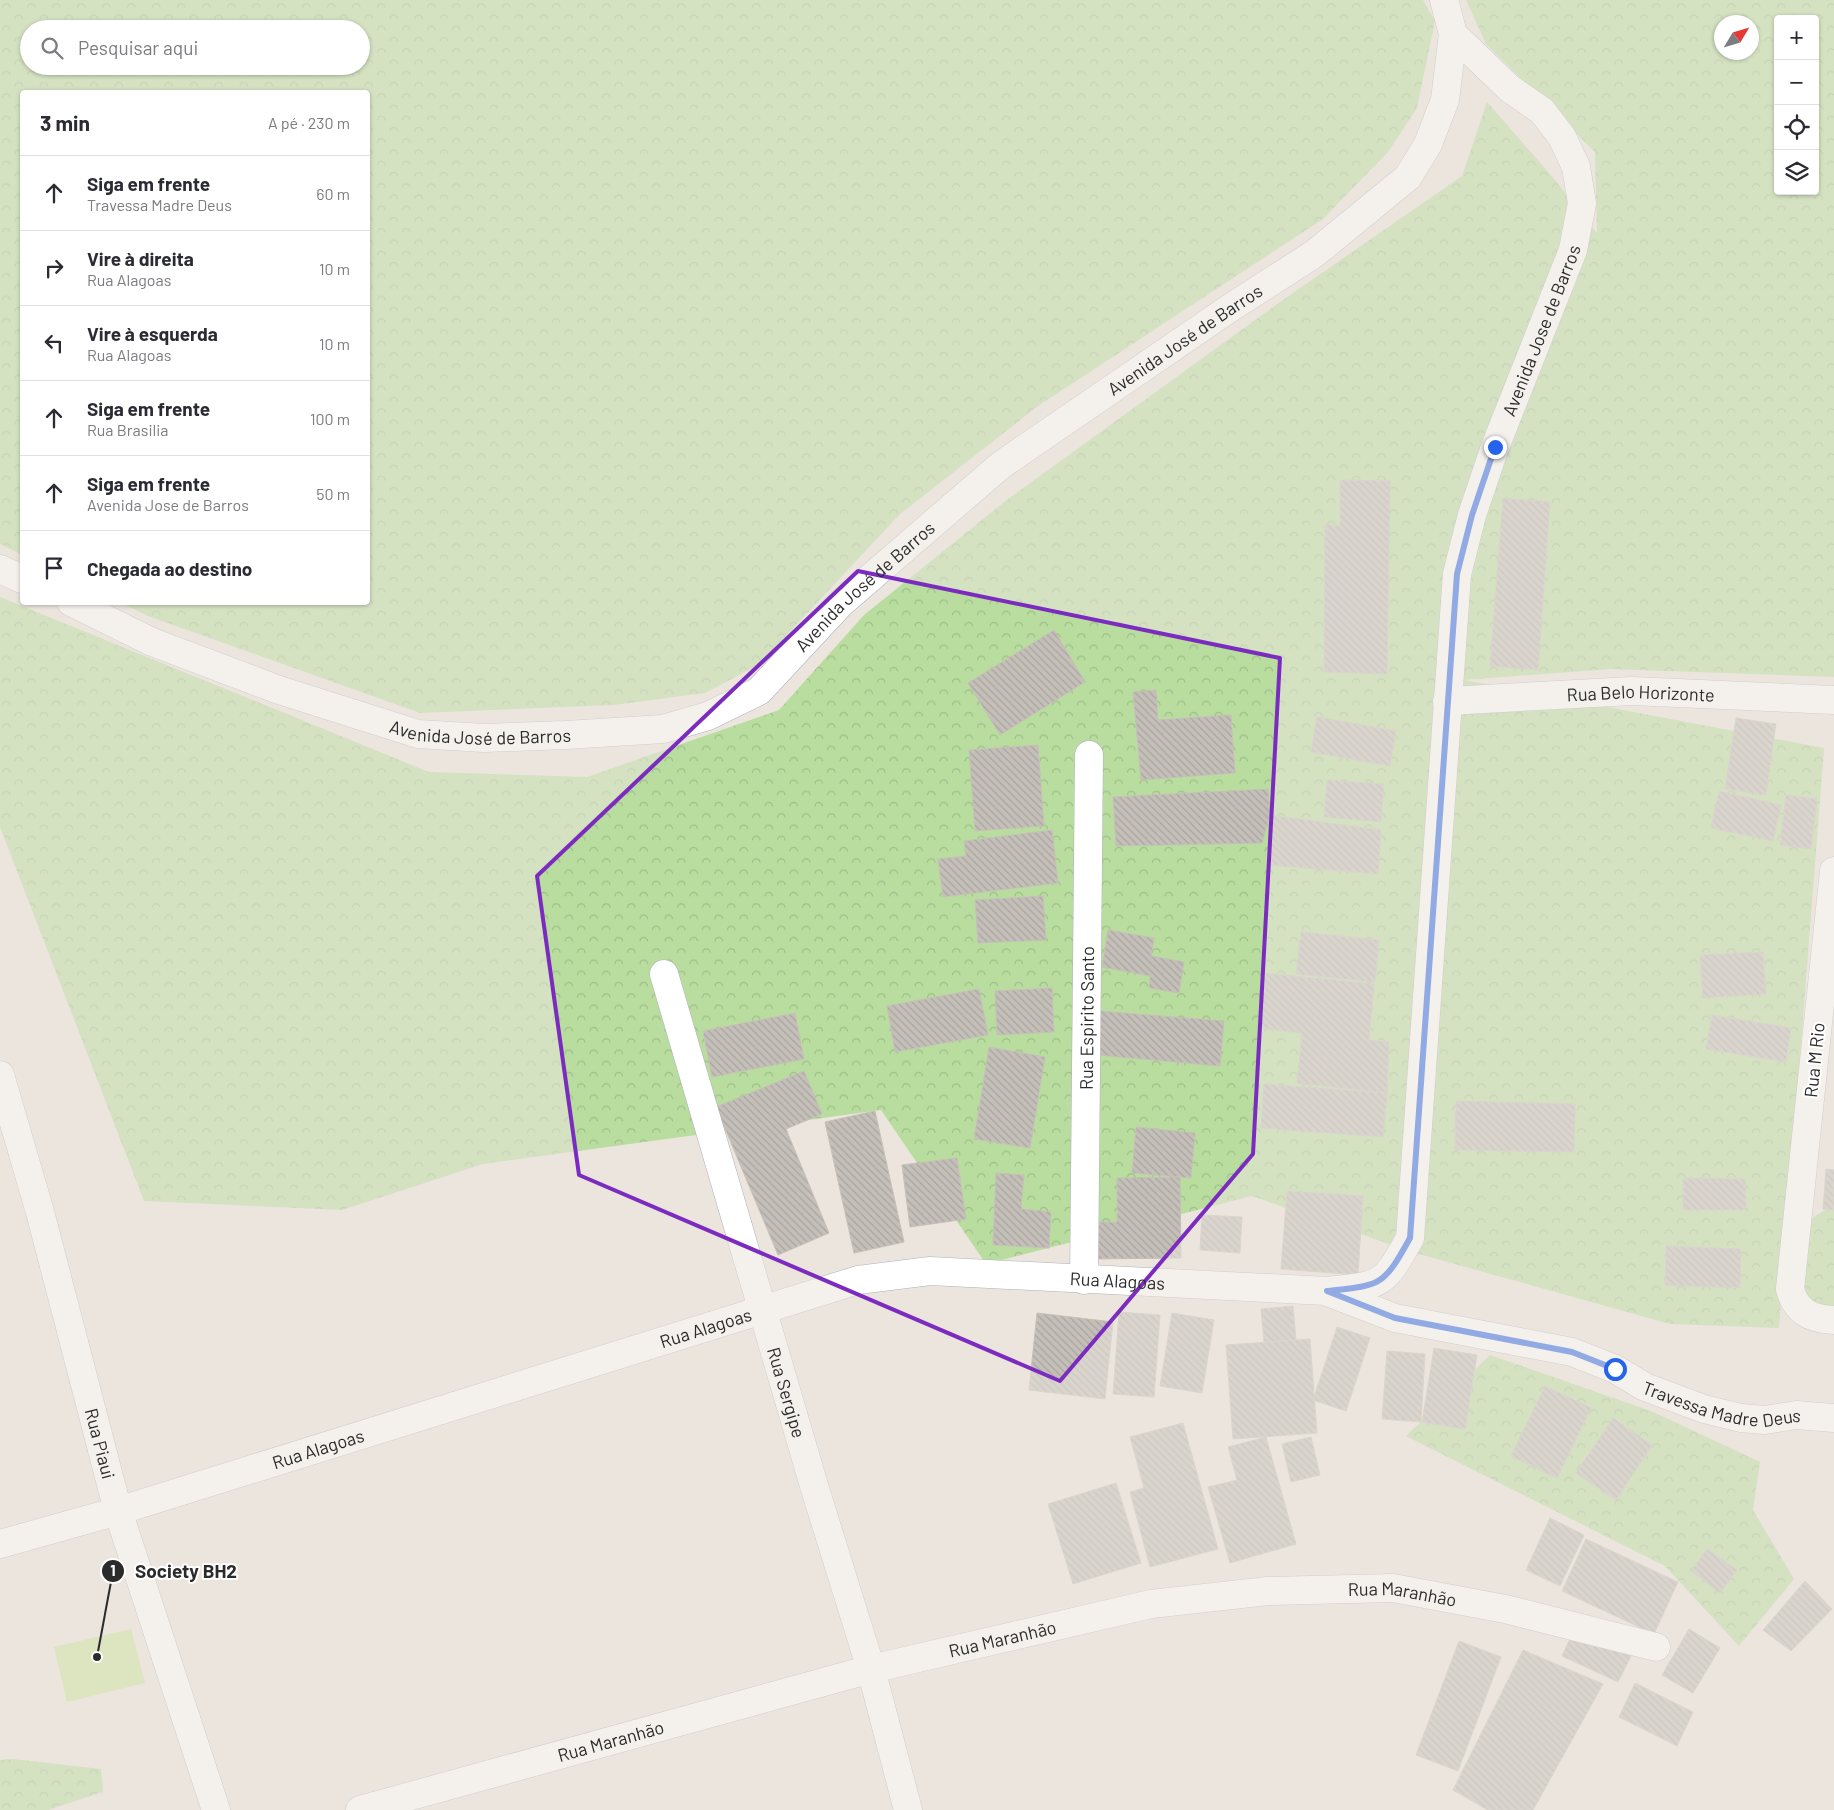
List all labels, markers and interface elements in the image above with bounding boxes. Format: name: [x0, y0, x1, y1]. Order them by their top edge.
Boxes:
north arrow: [1714, 15, 1759, 60]
map controls: [1774, 15, 1819, 195]
button: +: [1774, 15, 1819, 60]
search box: [20, 20, 370, 75]
icon: search: [38, 34, 66, 62]
text: Pesquisar aqui: [78, 36, 198, 59]
button: −: [1774, 60, 1819, 105]
button: locate: [1774, 105, 1819, 150]
text: 3 min: [40, 110, 90, 135]
text: A pé · 230 m: [268, 113, 350, 132]
button: layers: [1774, 150, 1819, 195]
text: Siga em frente: [87, 172, 210, 195]
icon: ahead: [40, 179, 68, 207]
text: 60 m: [316, 184, 350, 203]
text: Travessa Madre Deus: [87, 195, 232, 214]
street label: Avenida Jose de Barros: [1497, 243, 1585, 419]
text: Vire à direita: [87, 247, 194, 270]
icon: right: [40, 254, 68, 282]
text: 10 m: [319, 259, 350, 278]
text: Rua Alagoas: [87, 270, 171, 289]
street label: Avenida José de Barros: [1103, 279, 1266, 400]
text: Vire à esquerda: [87, 322, 218, 345]
icon: left: [40, 329, 68, 357]
text: 10 m: [319, 334, 350, 353]
text: Rua Alagoas: [87, 345, 171, 364]
text: Siga em frente: [87, 397, 210, 420]
icon: ahead: [40, 404, 68, 432]
text: 100 m: [310, 409, 350, 428]
text: Rua Brasilia: [87, 420, 168, 439]
route end: [1484, 436, 1507, 459]
text: Siga em frente: [87, 472, 210, 495]
icon: ahead: [40, 479, 68, 507]
text: 50 m: [316, 484, 350, 503]
text: Avenida Jose de Barros: [87, 495, 249, 514]
street label: Avenida José de Barros: [790, 516, 939, 656]
icon: arrive: [40, 554, 68, 582]
text: Chegada ao destino: [87, 557, 252, 580]
street label: Rua Belo Horizonte: [1566, 680, 1715, 706]
street label: Avenida José de Barros: [387, 715, 572, 749]
street label: Rua Espirito Santo: [1075, 946, 1098, 1090]
street label: Rua M Rio: [1799, 1021, 1829, 1099]
street label: Rua Alagoas: [1069, 1267, 1166, 1294]
street label: Rua Alagoas: [657, 1303, 754, 1352]
street label: Rua Sergipe: [763, 1344, 810, 1440]
route start: [1604, 1358, 1627, 1381]
street label: Travessa Madre Deus: [1640, 1376, 1802, 1431]
street label: Rua Piaui: [81, 1406, 120, 1481]
street label: Rua Alagoas: [269, 1424, 367, 1473]
callout: Society BH2: [100, 1554, 247, 1588]
text: Society BH2: [135, 1559, 237, 1582]
text: 1: [110, 1561, 116, 1579]
street label: Rua Maranhão: [1348, 1577, 1458, 1611]
street label: Rua Maranhão: [947, 1615, 1058, 1662]
street label: Rua Maranhão: [555, 1716, 666, 1766]

